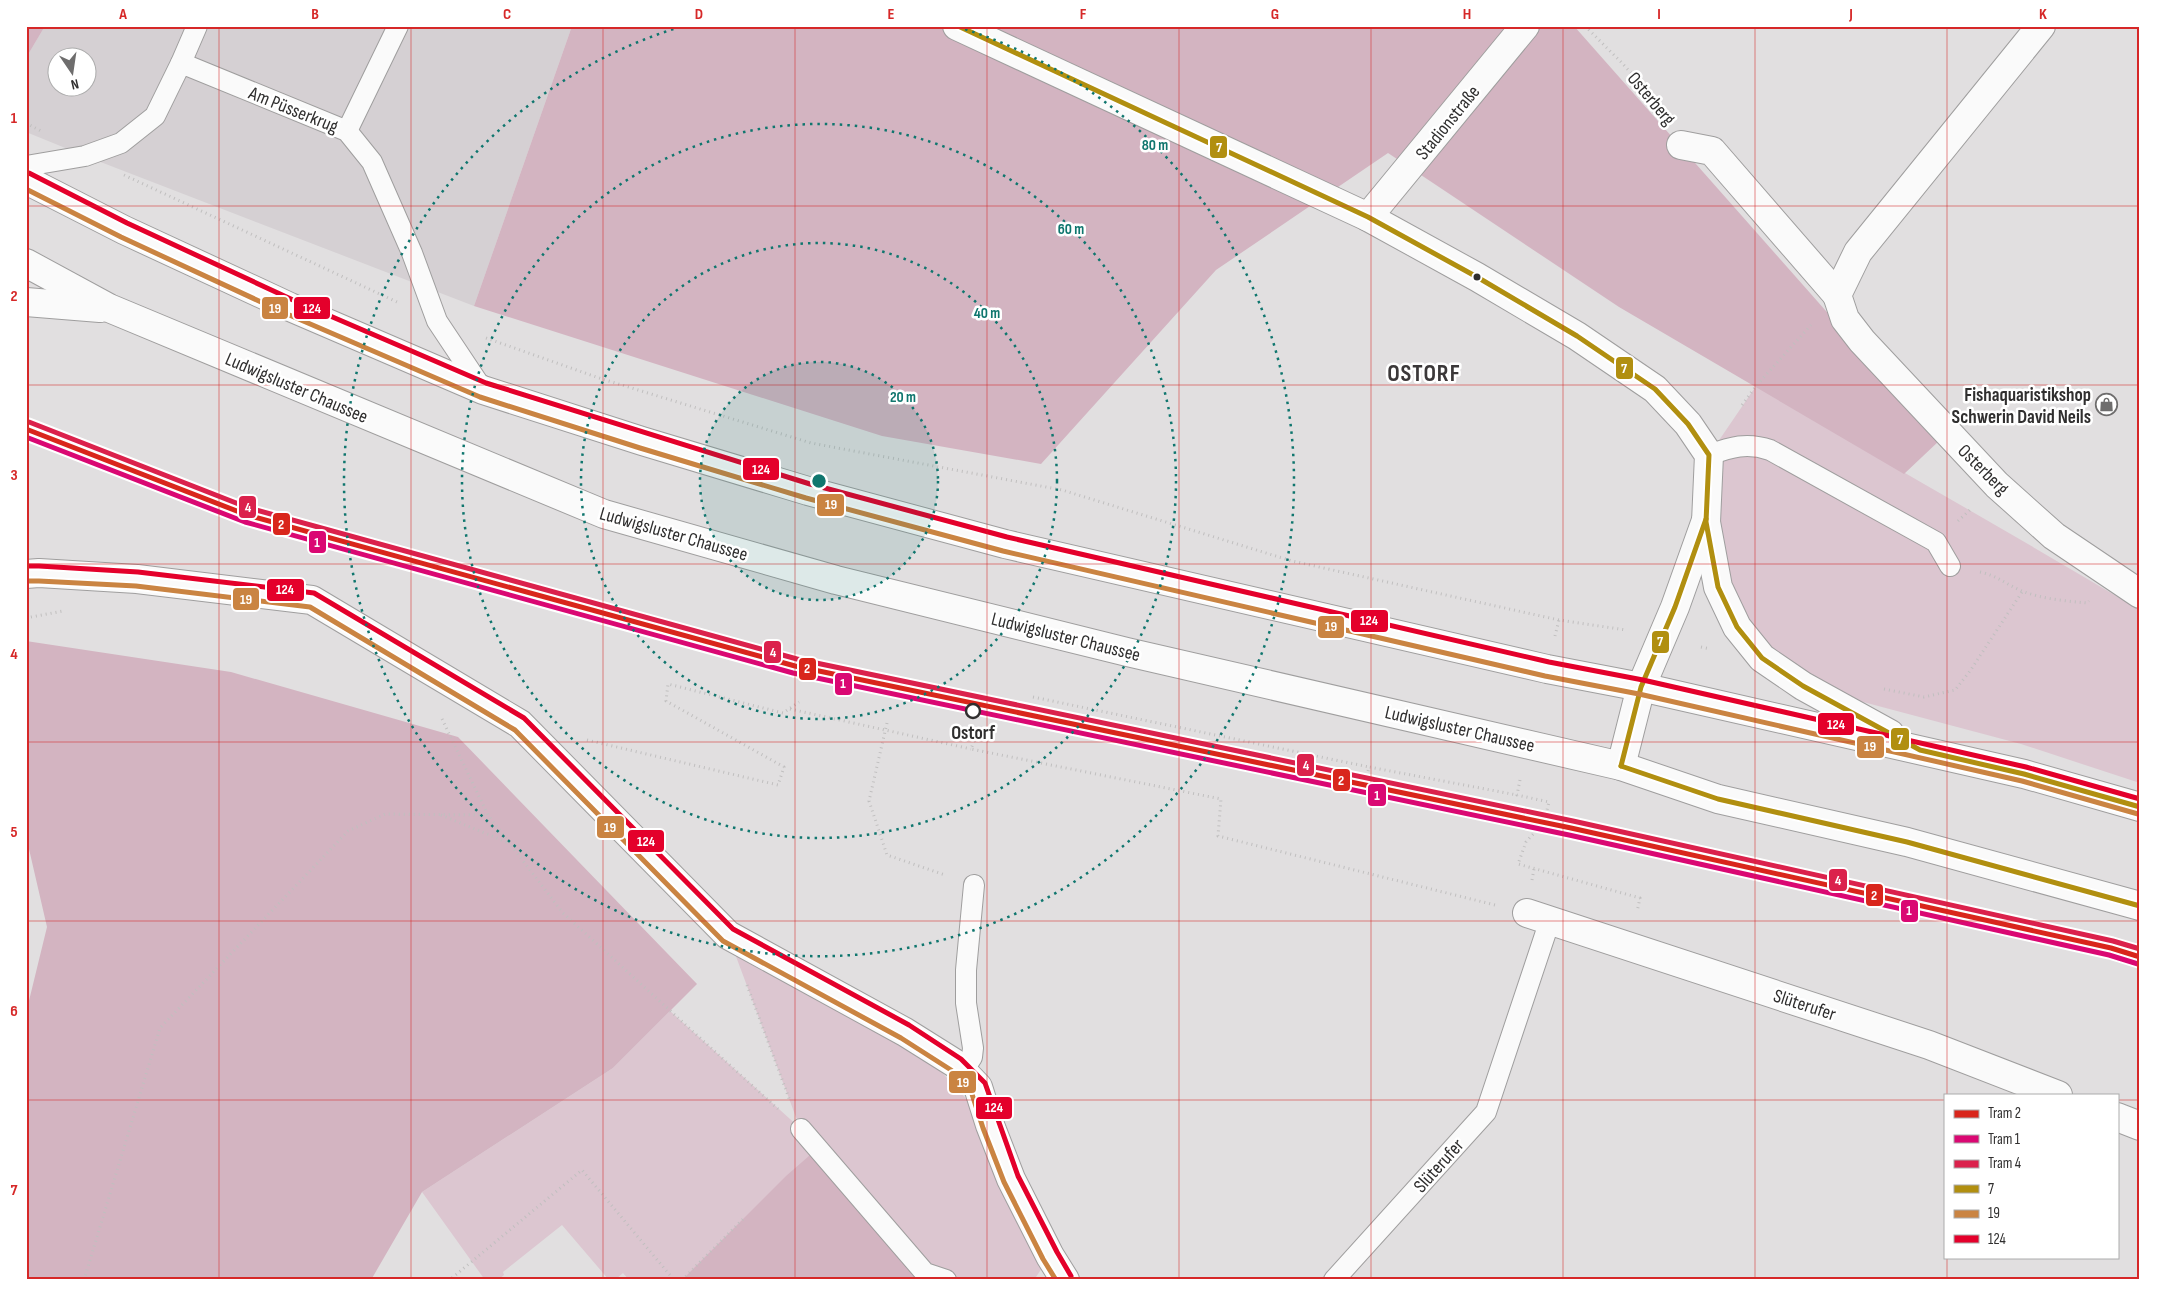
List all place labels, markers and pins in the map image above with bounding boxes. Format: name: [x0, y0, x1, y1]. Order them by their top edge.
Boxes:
unlabelled marker: [1472, 272, 1482, 282]
place label: Fishaquaristikshop Schwerin David Neils: [1952, 384, 2091, 429]
shop icon: Fishaquaristikshop Schwerin David Neils: [2095, 393, 2119, 417]
centre of rings: [810, 472, 828, 490]
marker: Ostorf: [965, 703, 981, 719]
place label: Ostorf: [951, 722, 996, 745]

